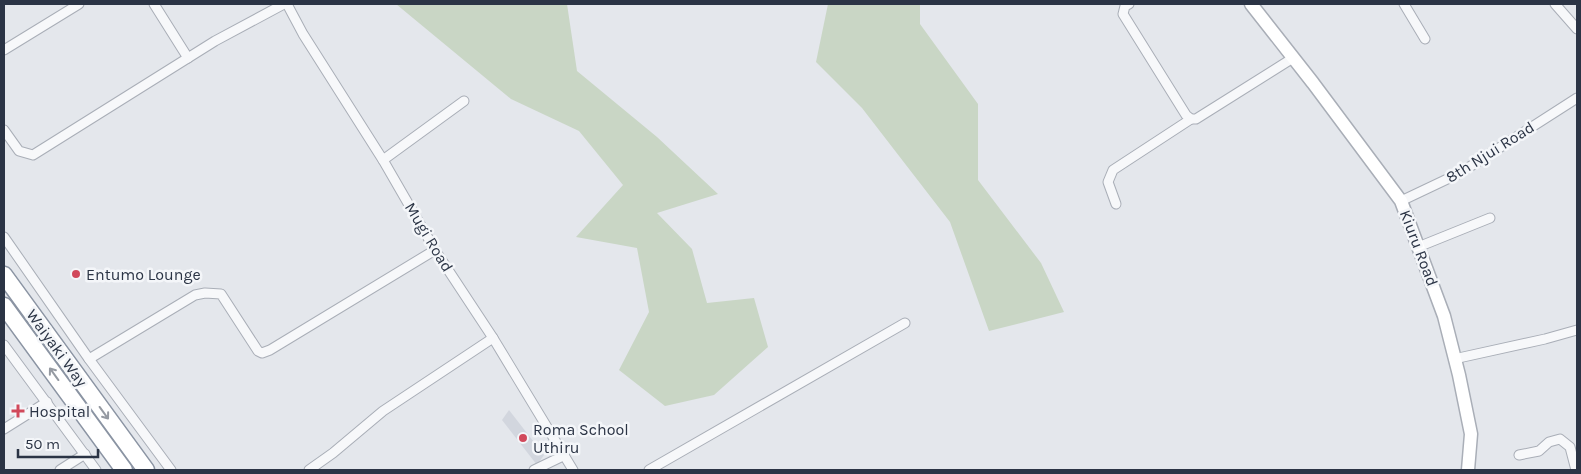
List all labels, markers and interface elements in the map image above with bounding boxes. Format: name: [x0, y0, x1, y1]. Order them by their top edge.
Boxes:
street label: 8th Njui Road: [1442, 117, 1538, 187]
street label: Mugi Road: [401, 199, 457, 275]
street label: Kiuru Road: [1396, 207, 1442, 289]
place label: Entumo Lounge: [86, 265, 201, 284]
marker: Entumo Lounge: [70, 268, 82, 280]
street label: Waiyaki Way: [22, 305, 92, 391]
one-way arrow: [48, 368, 59, 382]
place label: Hospital: [29, 402, 90, 421]
marker: Hospital: [11, 404, 25, 418]
one-way arrow: [99, 406, 109, 420]
place label: Roma School Uthiru: [533, 420, 629, 457]
scale bar: [18, 426, 98, 458]
marker: Roma School Uthiru: [517, 432, 529, 444]
text: 50 m: [25, 435, 60, 453]

